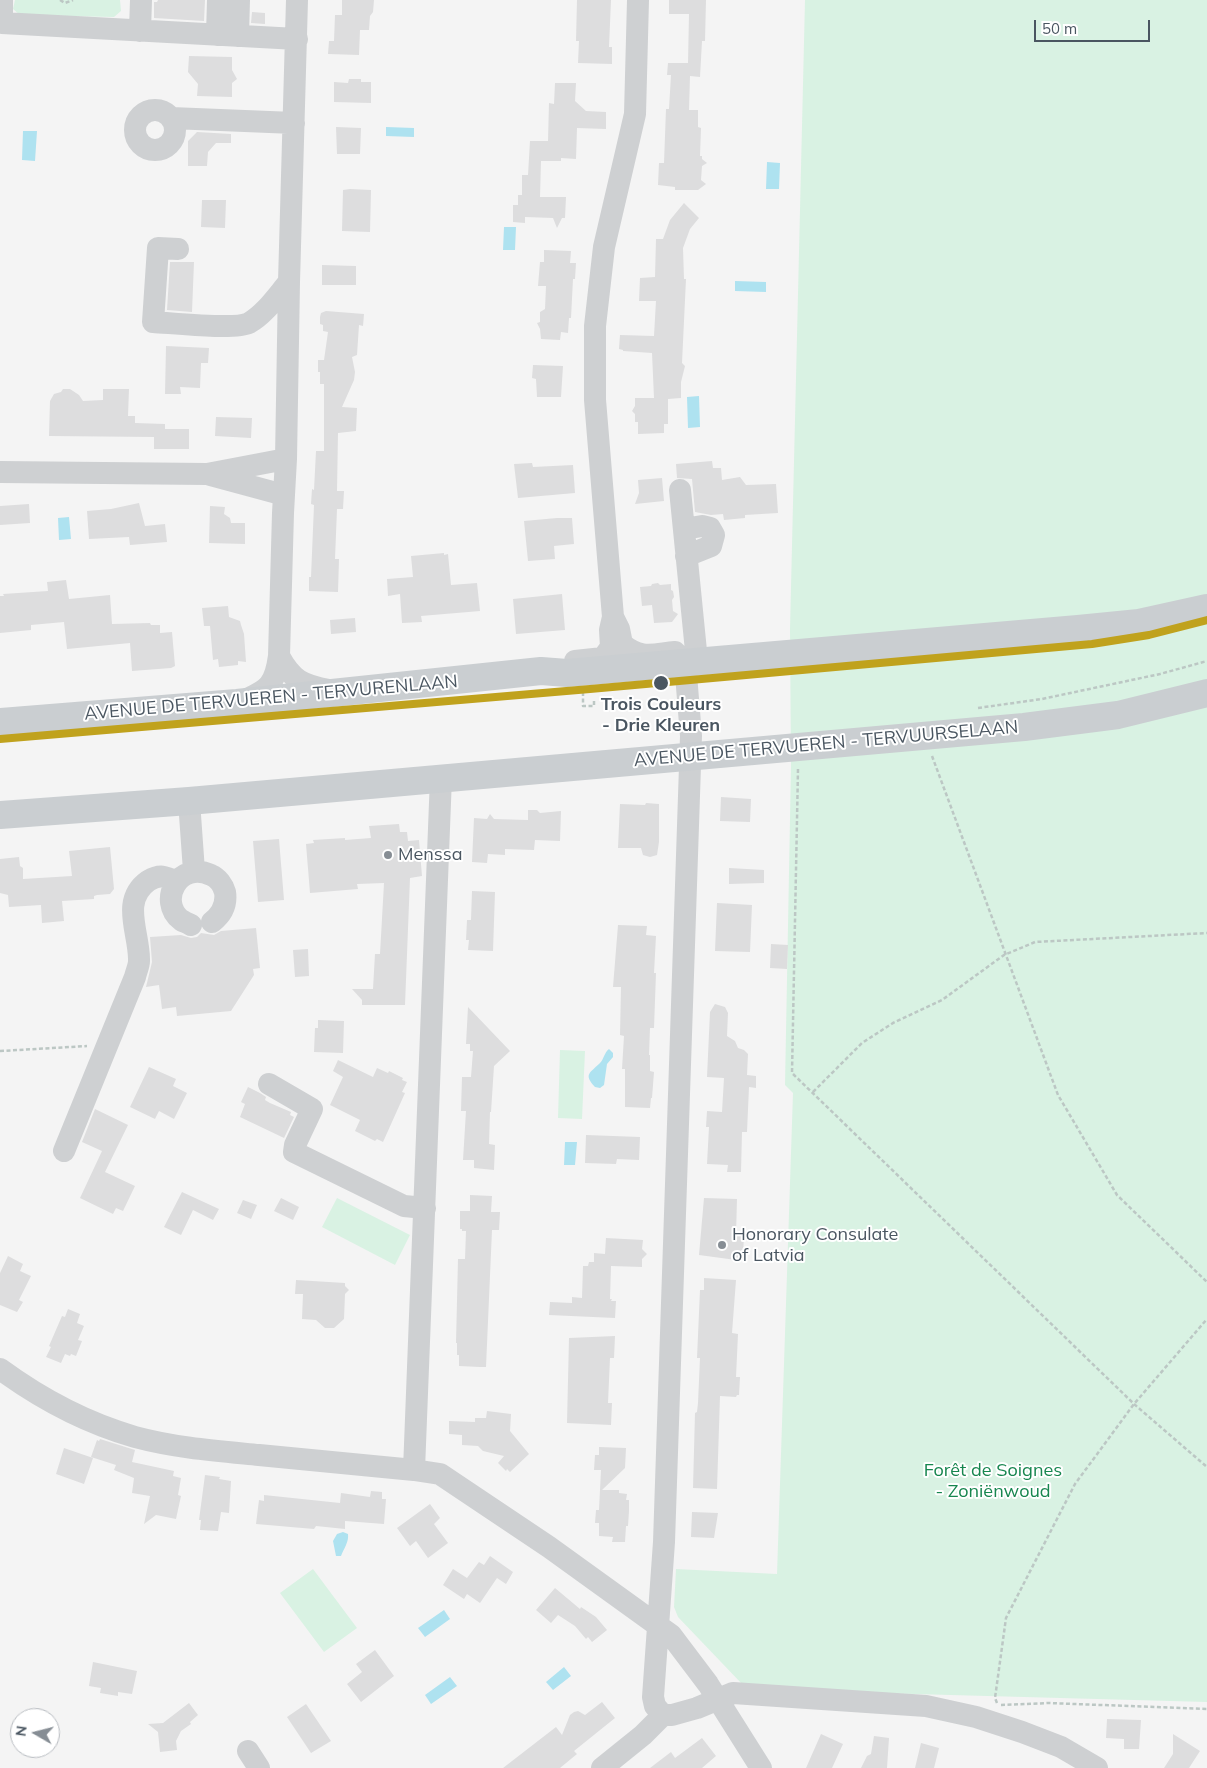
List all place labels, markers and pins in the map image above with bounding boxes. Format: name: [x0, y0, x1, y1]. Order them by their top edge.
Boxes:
marker: Trois Couleurs - Drie Kleuren: [652, 674, 670, 692]
place label: Trois Couleurs - Drie Kleuren: [601, 694, 721, 736]
place label: Menssa: [398, 844, 462, 866]
marker: Menssa: [382, 849, 394, 861]
place label: Honorary Consulate of Latvia: [732, 1224, 898, 1266]
marker: Honorary Consulate of Latvia: [716, 1239, 728, 1251]

